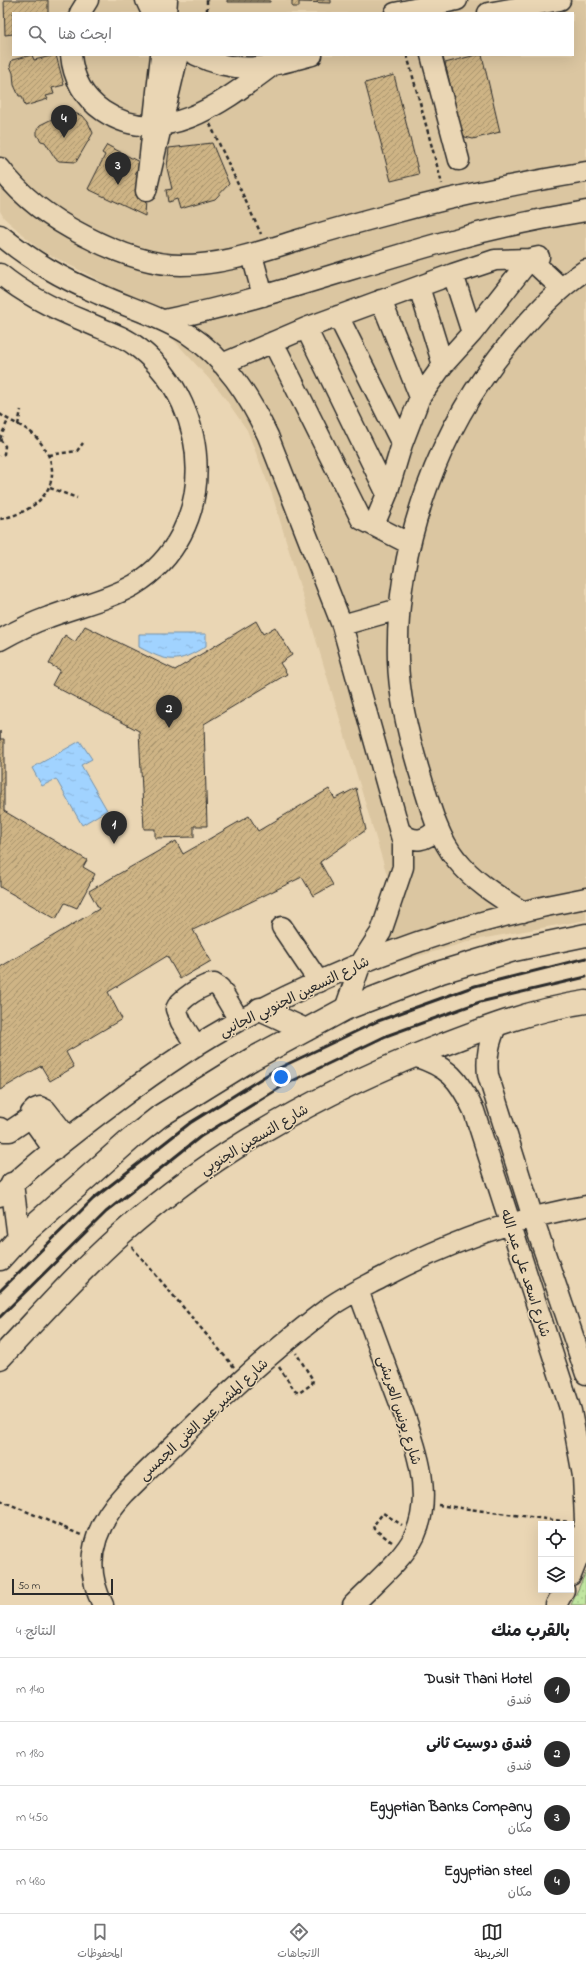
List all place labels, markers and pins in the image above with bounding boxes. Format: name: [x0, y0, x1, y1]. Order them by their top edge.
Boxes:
pin: 4: [51, 105, 77, 138]
pin: 3: [105, 152, 131, 185]
pin: 2: [156, 695, 182, 728]
pin: 1: [101, 811, 127, 844]

